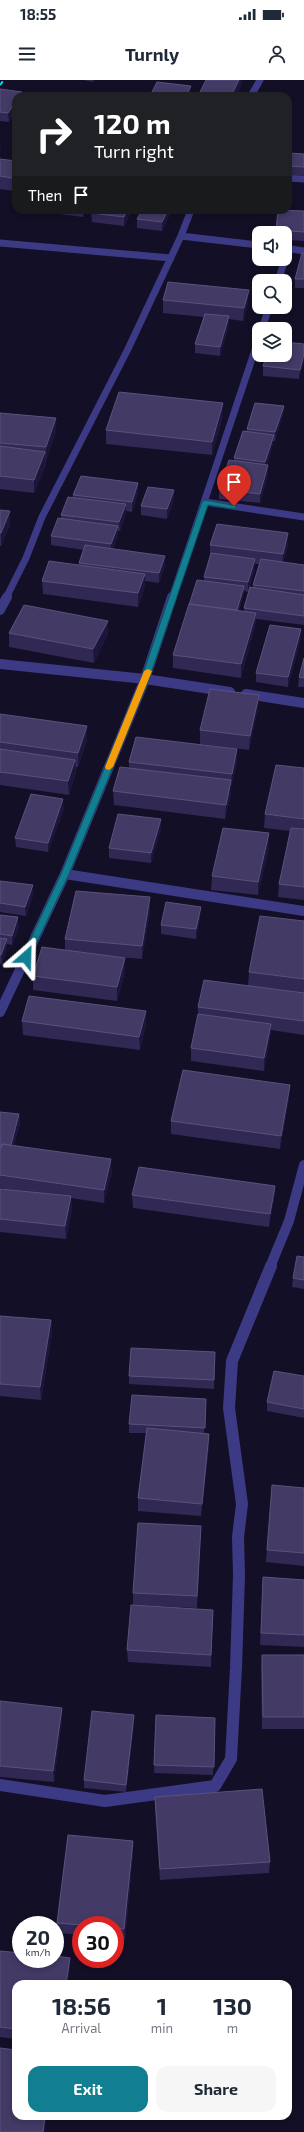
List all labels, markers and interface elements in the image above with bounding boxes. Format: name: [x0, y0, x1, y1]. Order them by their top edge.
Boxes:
text: 18:55: [20, 5, 56, 23]
icon: menu: [16, 43, 38, 65]
text: Turnly: [125, 43, 179, 65]
icon: person: [266, 43, 288, 65]
text: 120 m: [94, 106, 171, 140]
icon: right: [28, 108, 80, 160]
text: Turn right: [94, 140, 174, 162]
icon: arrive: [70, 184, 92, 206]
text: Then: [28, 186, 62, 204]
map controls: [252, 226, 292, 362]
button: sound: [252, 226, 292, 266]
button: search: [252, 274, 292, 314]
button: layers: [252, 322, 292, 362]
pin: [217, 465, 251, 506]
icon: arrive: [223, 471, 245, 493]
position arrow: [5, 936, 47, 978]
speed limit sign: 30: [72, 1916, 124, 1968]
text: 20: [26, 1925, 50, 1949]
text: km/h: [26, 1946, 50, 1958]
text: 18:56: [52, 1991, 111, 2020]
text: 1: [157, 1991, 167, 2020]
text: 130: [213, 1991, 252, 2020]
text: Arrival: [62, 2020, 101, 2036]
text: min: [151, 2020, 173, 2036]
text: m: [227, 2020, 238, 2036]
button: Exit: [28, 2066, 148, 2112]
button: Share: [156, 2066, 276, 2112]

